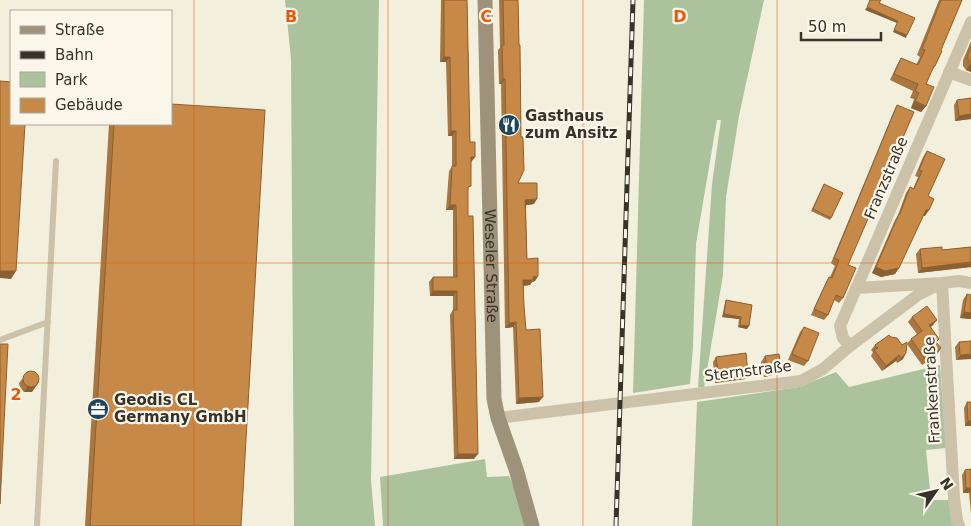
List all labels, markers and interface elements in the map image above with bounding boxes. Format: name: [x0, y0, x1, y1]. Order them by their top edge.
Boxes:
text: B: [285, 7, 297, 26]
text: C: [480, 7, 492, 26]
text: D: [673, 7, 687, 26]
legend: [10, 10, 172, 125]
scale bar: [801, 10, 881, 42]
text: 50 m: [808, 18, 846, 36]
text: Straße: [55, 21, 104, 39]
text: Bahn: [55, 46, 94, 64]
text: Park: [55, 71, 88, 89]
text: Gebäude: [55, 96, 123, 114]
place label: Gasthaus zum Ansitz: [525, 107, 618, 142]
restaurant icon: Gasthaus zum Ansitz: [497, 113, 521, 137]
street label: Franzstraße: [861, 134, 911, 222]
street label: Weseler Straße: [481, 209, 501, 323]
street label: Frankenstraße: [920, 336, 944, 444]
street label: Sternstraße: [703, 357, 793, 385]
text: 2: [10, 385, 22, 404]
place label: Geodis CL Germany GmbH: [114, 391, 247, 426]
office icon: Geodis CL Germany GmbH: [86, 397, 110, 421]
north arrow: [911, 466, 961, 516]
text: N: [937, 474, 957, 493]

